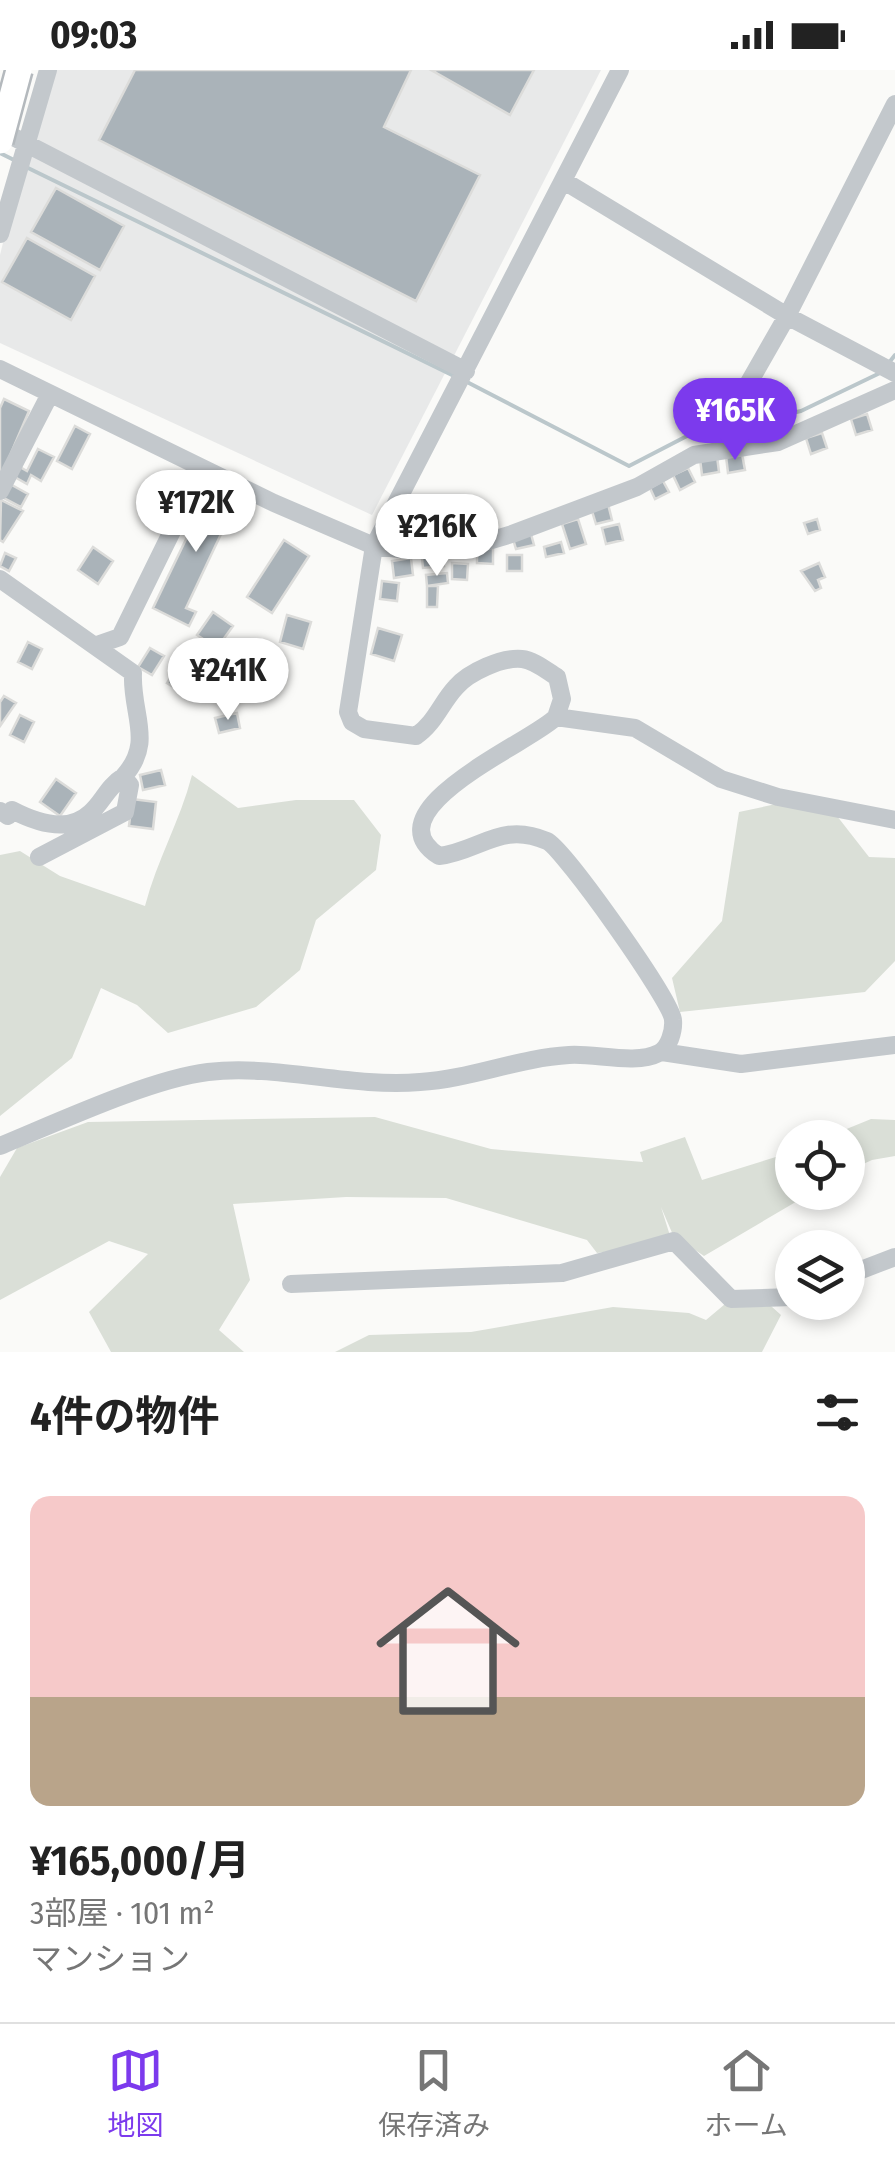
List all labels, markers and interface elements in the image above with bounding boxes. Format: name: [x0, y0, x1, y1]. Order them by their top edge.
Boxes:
text: 09:03: [50, 12, 137, 58]
pin: ¥165K: [665, 378, 805, 463]
text: ¥165K: [695, 391, 775, 429]
pin: ¥172K: [126, 470, 266, 555]
text: ¥172K: [158, 483, 234, 521]
pin: ¥216K: [367, 494, 507, 579]
text: ¥216K: [397, 507, 477, 545]
pin: ¥241K: [158, 638, 298, 723]
text: ¥241K: [190, 651, 266, 689]
map controls: [775, 1120, 865, 1320]
button: locate: [775, 1120, 865, 1210]
button: layers: [775, 1230, 865, 1320]
icon: filters: [810, 1385, 865, 1440]
text: 4件の物件: [30, 1392, 220, 1442]
icon: home: [358, 1561, 538, 1741]
text: ¥165,000/月: [30, 1836, 250, 1886]
text: 3部屋 · 101 m²: [30, 1894, 215, 1932]
text: マンション: [30, 1940, 190, 1978]
tab: 地図: [107, 2043, 163, 2143]
tab: 保存済み: [378, 2043, 490, 2143]
tab: ホーム: [705, 2043, 788, 2143]

